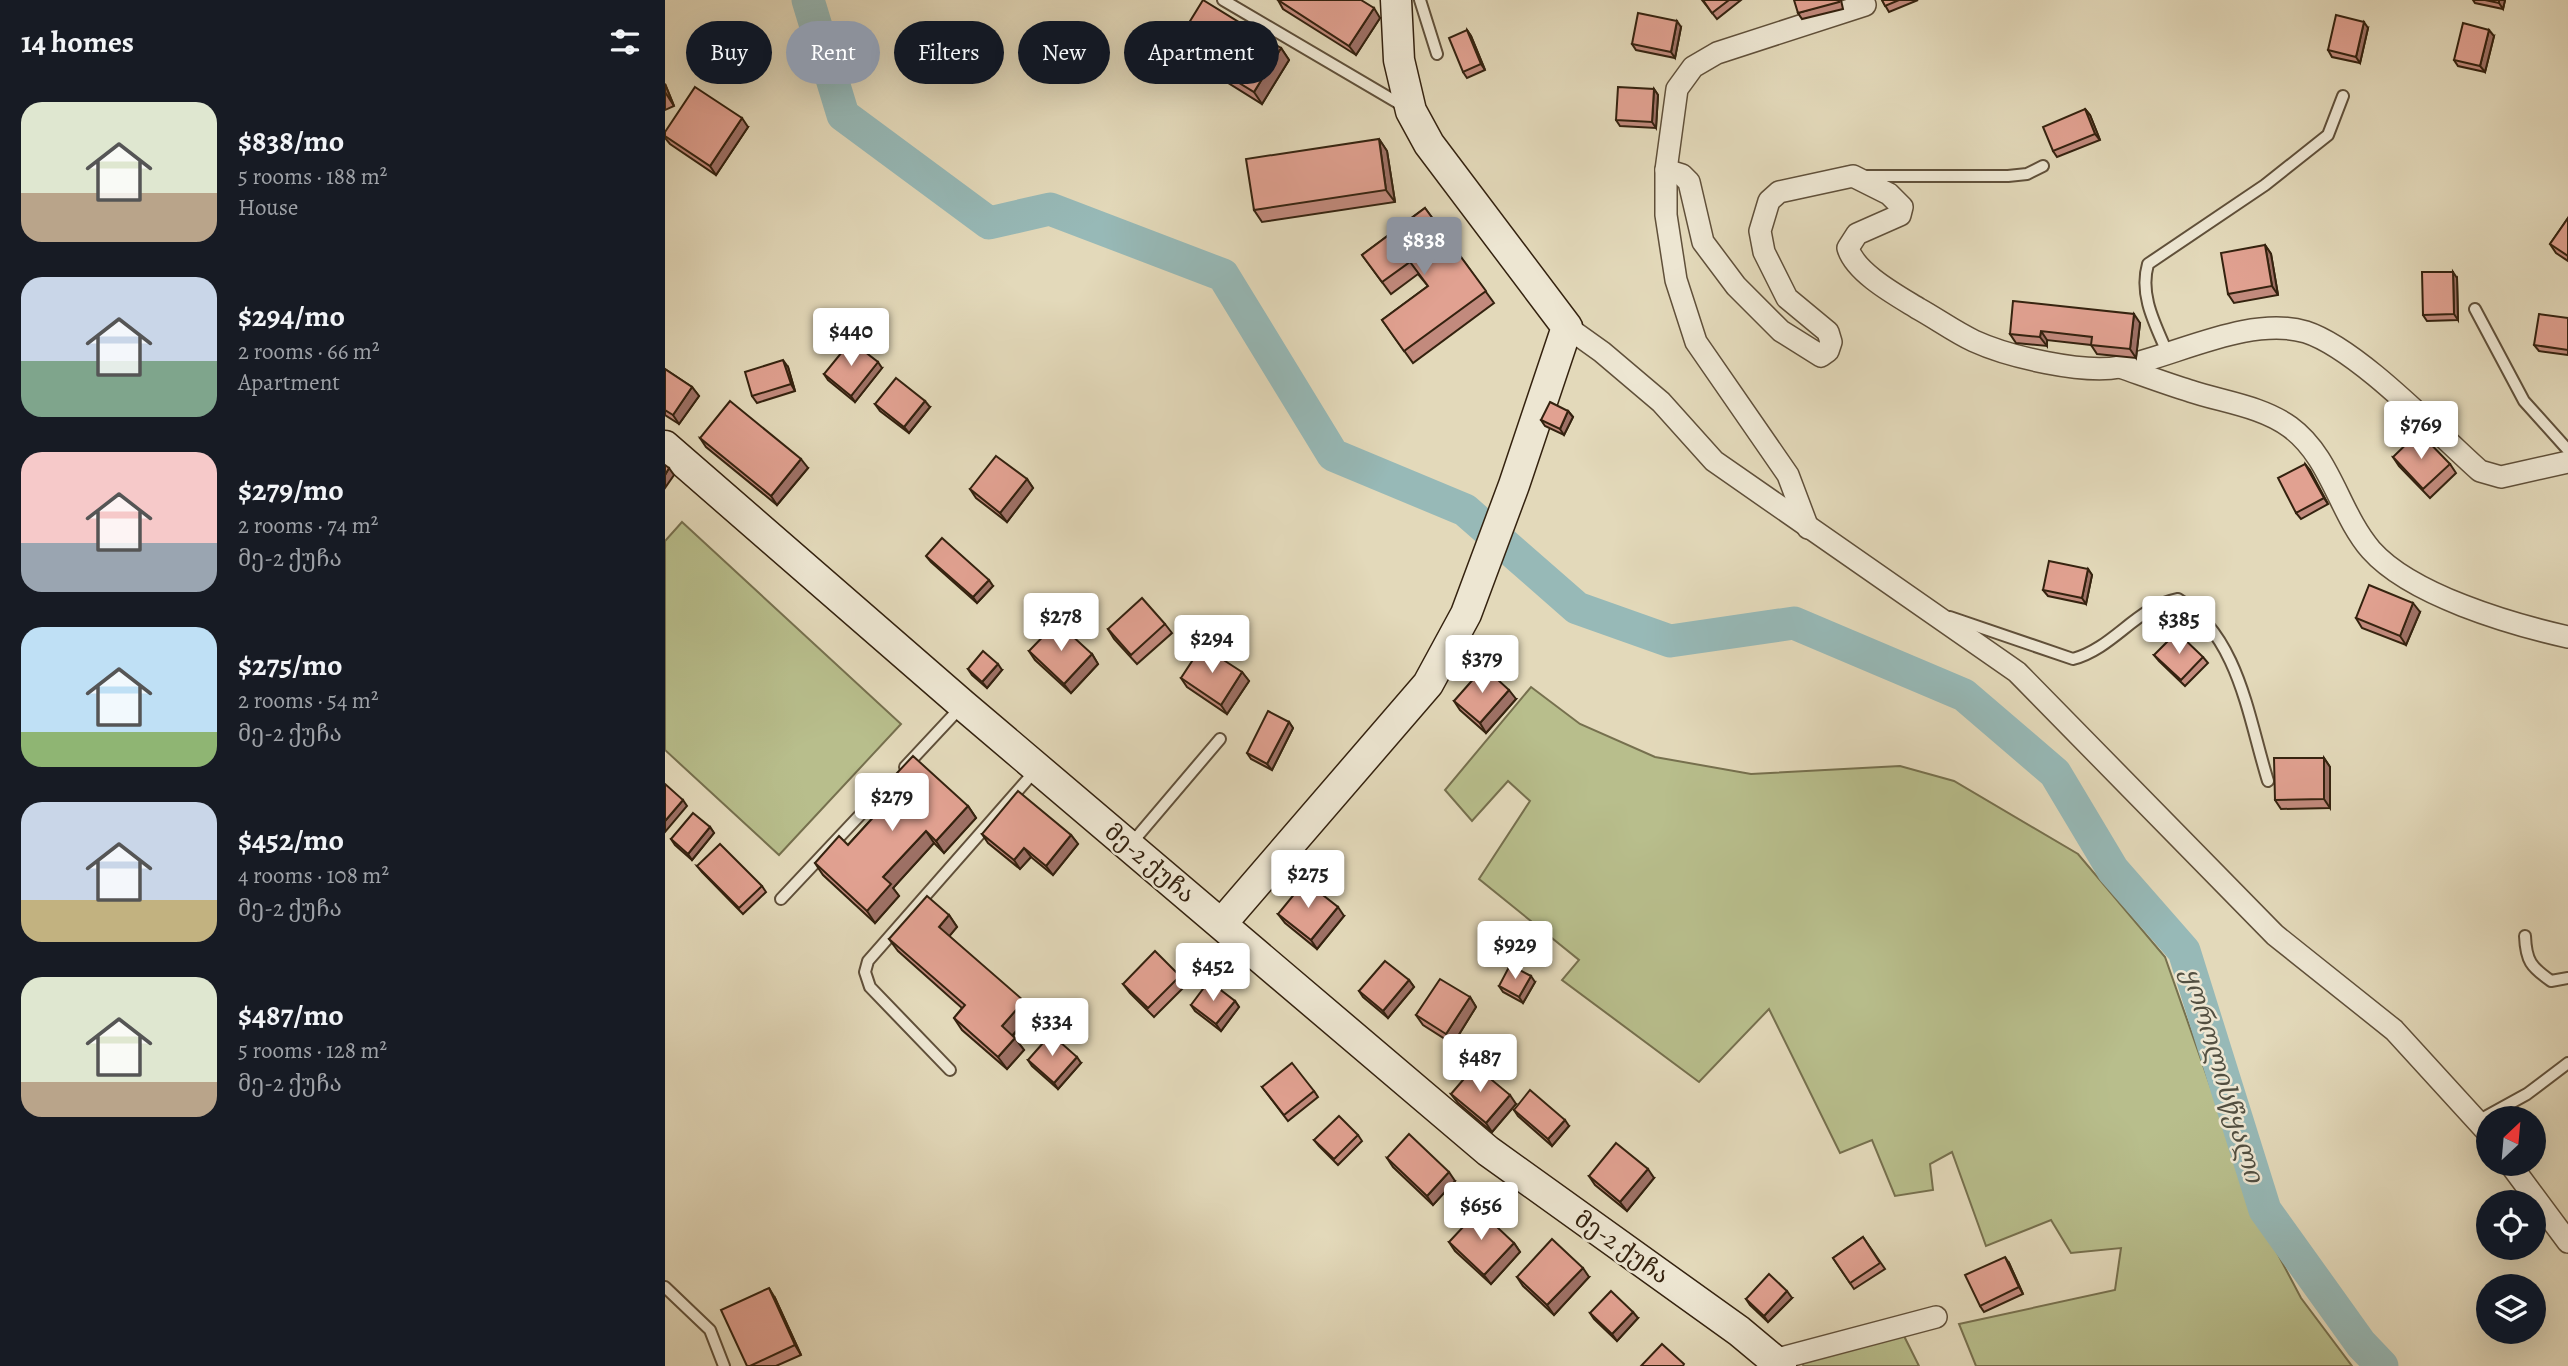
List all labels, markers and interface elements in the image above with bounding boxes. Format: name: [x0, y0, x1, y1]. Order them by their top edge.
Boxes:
chip: Buy: [686, 21, 772, 84]
chip: Rent: [786, 21, 880, 84]
chip: Filters: [894, 21, 1004, 84]
chip: New: [1018, 21, 1110, 84]
chip: Apartment: [1124, 21, 1279, 84]
text: 14 homes: [21, 22, 134, 62]
icon: filters: [606, 23, 644, 61]
text: $838/mo: [238, 121, 344, 161]
icon: home: [77, 130, 161, 214]
text: 5 rooms · 188 m²: [238, 161, 387, 192]
text: House: [238, 192, 298, 223]
pin: $838: [1383, 218, 1465, 277]
text: $838: [1403, 224, 1445, 255]
text: $294/mo: [238, 296, 345, 336]
icon: home: [77, 305, 161, 389]
pin: $440: [810, 308, 892, 368]
text: $440: [829, 315, 873, 346]
text: 2 rooms · 66 m²: [238, 336, 380, 367]
text: Apartment: [238, 367, 340, 398]
pin: $769: [2380, 402, 2462, 461]
text: $769: [2400, 408, 2442, 439]
text: $279/mo: [238, 470, 344, 510]
icon: home: [77, 480, 161, 564]
text: 2 rooms · 74 m²: [238, 510, 378, 541]
text: მე-2 ქუჩა: [238, 543, 342, 574]
pin: $278: [1020, 594, 1102, 653]
pin: $385: [2138, 596, 2220, 656]
text: $278: [1040, 600, 1082, 631]
text: $385: [2158, 603, 2200, 634]
pin: $294: [1171, 616, 1253, 675]
text: $294: [1190, 622, 1234, 653]
pin: $379: [1441, 636, 1523, 695]
text: $379: [1461, 642, 1503, 673]
text: $275/mo: [238, 645, 343, 685]
icon: home: [77, 655, 161, 739]
text: 2 rooms · 54 m²: [238, 685, 379, 716]
text: მე-2 ქუჩა: [238, 718, 342, 749]
pin: $279: [851, 774, 933, 833]
text: $279: [871, 780, 913, 811]
street label: მე-2 ქუჩა: [1098, 816, 1202, 910]
text: $452/mo: [238, 820, 344, 860]
icon: home: [77, 830, 161, 914]
pin: $275: [1267, 850, 1349, 910]
text: $275: [1287, 857, 1329, 888]
text: 4 rooms · 108 m²: [238, 860, 389, 891]
text: მე-2 ქუჩა: [238, 893, 342, 924]
pin: $929: [1474, 922, 1556, 981]
text: $929: [1493, 928, 1537, 959]
pin: $452: [1172, 944, 1254, 1003]
text: $452: [1192, 950, 1234, 981]
water label: ყოროლისწყალი: [2173, 963, 2272, 1188]
text: $487/mo: [238, 995, 344, 1035]
pin: $334: [1011, 998, 1093, 1058]
icon: home: [77, 1005, 161, 1089]
text: $334: [1031, 1005, 1073, 1036]
pin: $487: [1439, 1034, 1521, 1094]
text: 5 rooms · 128 m²: [238, 1035, 387, 1066]
text: $487: [1459, 1041, 1501, 1072]
text: მე-2 ქუჩა: [238, 1068, 342, 1099]
north arrow: [2476, 1106, 2546, 1176]
map controls: [2476, 1106, 2546, 1344]
pin: $656: [1440, 1182, 1522, 1242]
text: $656: [1460, 1189, 1502, 1220]
button: locate: [2476, 1190, 2546, 1260]
street label: მე-2 ქუჩა: [1568, 1203, 1676, 1291]
button: layers: [2476, 1274, 2546, 1344]

